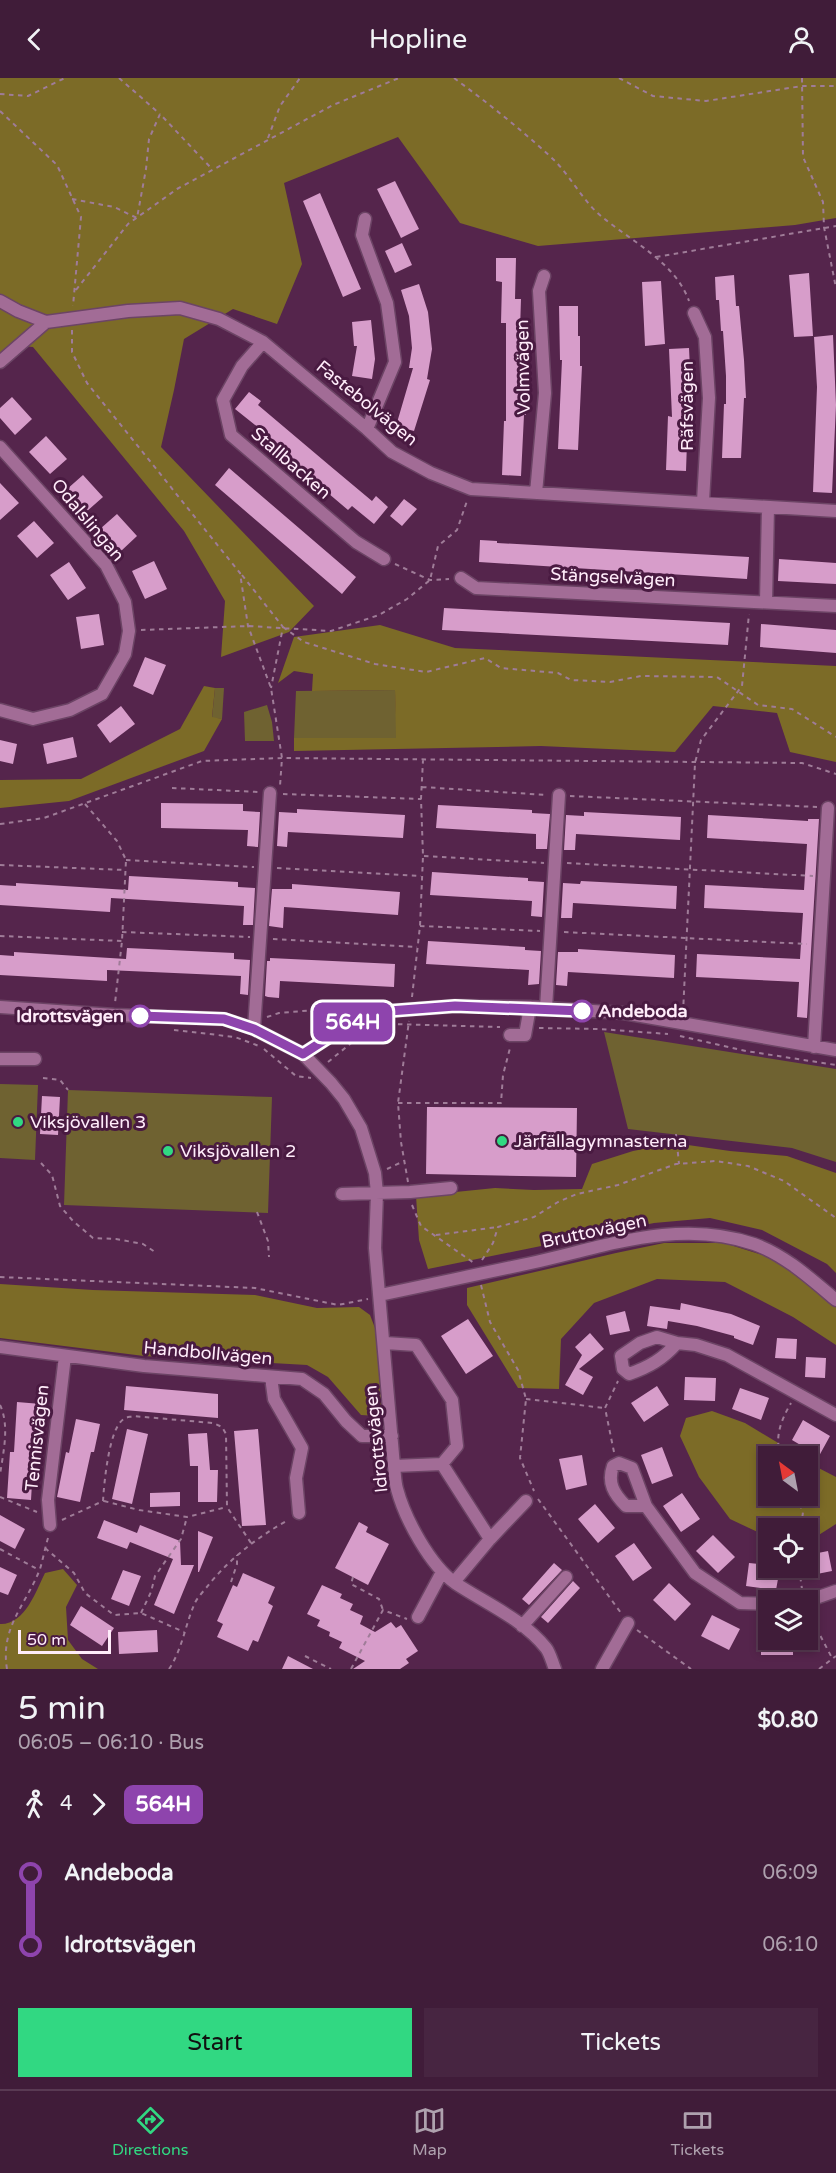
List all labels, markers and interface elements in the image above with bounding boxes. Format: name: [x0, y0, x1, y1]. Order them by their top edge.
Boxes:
icon: back: [18, 23, 51, 56]
text: Hopline: [369, 23, 467, 56]
icon: person: [785, 23, 818, 56]
street label: Volmvägen: [511, 319, 535, 415]
street label: Fastebolvägen: [312, 355, 422, 451]
street label: Räfsvägen: [676, 361, 698, 451]
street label: Stallbacken: [247, 422, 335, 504]
street label: Odalslingan: [47, 474, 129, 566]
street label: Stängselvägen: [550, 563, 676, 591]
marker: Andeboda: [571, 1000, 593, 1022]
place label: Andeboda: [598, 1000, 688, 1022]
line badge: 564H: [311, 1002, 395, 1042]
place label: Idrottsvägen: [16, 1005, 124, 1027]
marker: Idrottsvägen: [129, 1005, 151, 1027]
text: 564H: [325, 1010, 381, 1035]
place label: Viksjövallen 3: [30, 1111, 146, 1133]
marker: Viksjövallen 3: [11, 1115, 25, 1129]
place label: Järfällagymnasterna: [514, 1130, 687, 1152]
marker: Järfällagymnasterna: [495, 1134, 509, 1148]
place label: Viksjövallen 2: [180, 1140, 296, 1162]
marker: Viksjövallen 2: [161, 1144, 175, 1158]
street label: Bruttovägen: [540, 1209, 648, 1253]
street label: Handbollvägen: [143, 1336, 273, 1370]
street label: Tennisvägen: [20, 1384, 54, 1492]
street label: Idrottsvägen: [359, 1384, 393, 1494]
north arrow: [758, 1446, 818, 1506]
map controls: [758, 1446, 818, 1650]
button: locate: [758, 1518, 818, 1578]
button: layers: [758, 1590, 818, 1650]
scale bar: [18, 1627, 111, 1654]
text: 50 m: [27, 1630, 66, 1650]
text: 5 min: [18, 1689, 106, 1728]
text: $0.80: [757, 1707, 818, 1733]
text: 06:05 – 06:10 · Bus: [18, 1731, 204, 1755]
icon: walk: [18, 1788, 51, 1821]
icon: forward: [82, 1788, 115, 1821]
text: 4: [60, 1792, 73, 1816]
text: 564H: [136, 1792, 191, 1817]
text: Andeboda: [64, 1860, 174, 1886]
text: 06:09: [763, 1861, 818, 1885]
text: Idrottsvägen: [64, 1932, 196, 1958]
text: 06:10: [763, 1933, 818, 1957]
button: Start: [18, 2008, 412, 2077]
button: Tickets: [424, 2008, 818, 2077]
tab: Directions: [112, 2104, 188, 2160]
tab: Map: [412, 2104, 447, 2160]
tab: Tickets: [671, 2104, 724, 2160]

